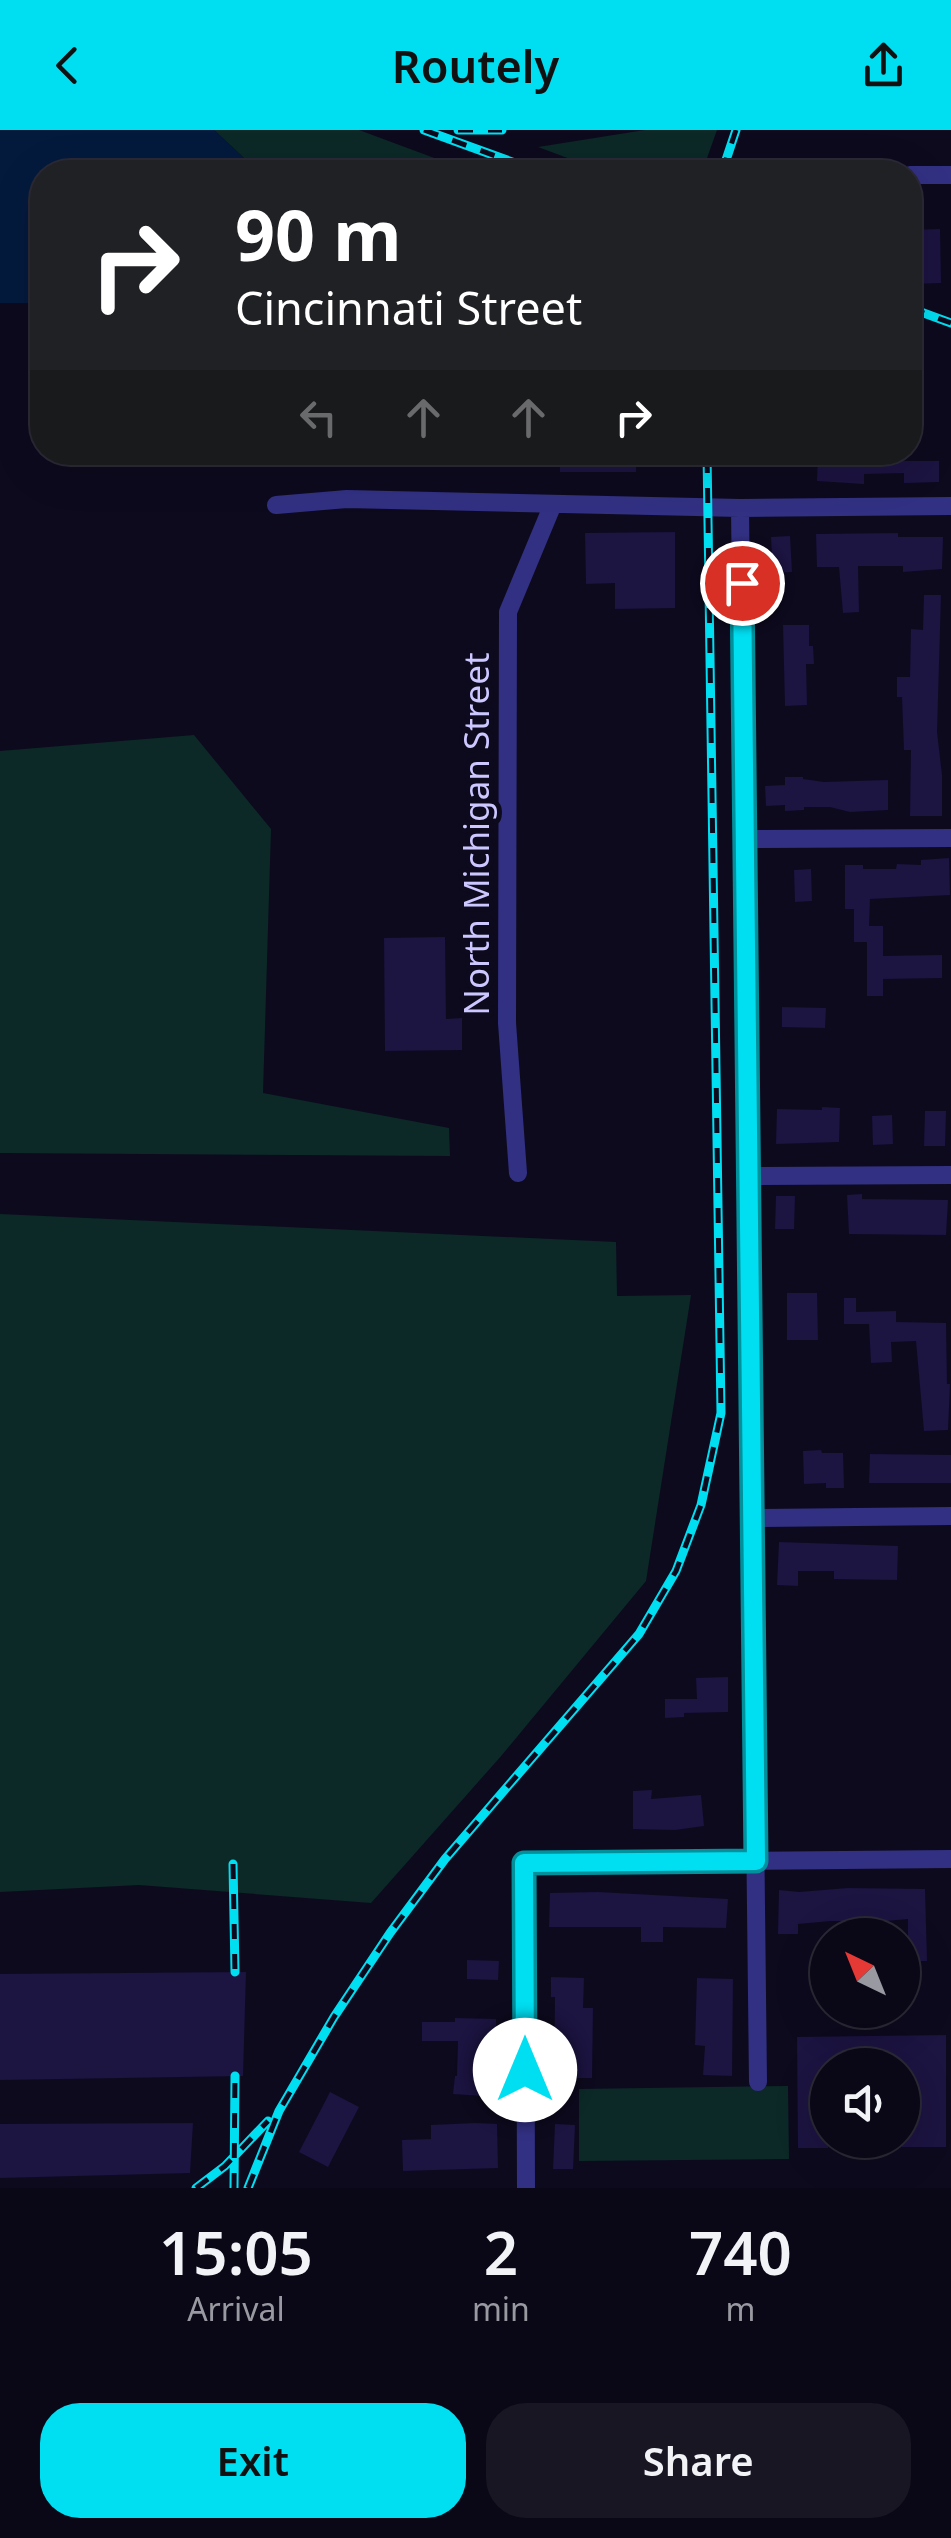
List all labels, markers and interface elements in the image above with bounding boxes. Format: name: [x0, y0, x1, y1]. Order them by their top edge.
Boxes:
text: Routely: [392, 35, 559, 96]
icon: back: [40, 38, 95, 93]
icon: share: [856, 38, 911, 93]
text: 90 m: [235, 186, 402, 282]
icon: right: [70, 200, 200, 330]
text: Cincinnati Street: [235, 277, 582, 338]
icon: left: [291, 390, 346, 445]
icon: ahead: [396, 390, 451, 445]
icon: ahead: [501, 390, 556, 445]
icon: right: [606, 390, 661, 445]
pin: [700, 541, 785, 626]
icon: arrive: [715, 556, 770, 611]
street label: North Michigan Street: [452, 652, 499, 1016]
north arrow: [810, 1918, 920, 2028]
map controls: [810, 1918, 920, 2158]
position arrow: [473, 2018, 577, 2122]
button: sound: [810, 2048, 920, 2158]
text: 15:05: [159, 2211, 313, 2293]
text: 2: [484, 2211, 518, 2293]
text: 740: [689, 2211, 792, 2293]
text: Arrival: [187, 2287, 285, 2330]
text: min: [472, 2287, 530, 2330]
text: m: [725, 2287, 755, 2330]
button: Exit: [40, 2403, 466, 2518]
button: Share: [486, 2403, 911, 2518]

